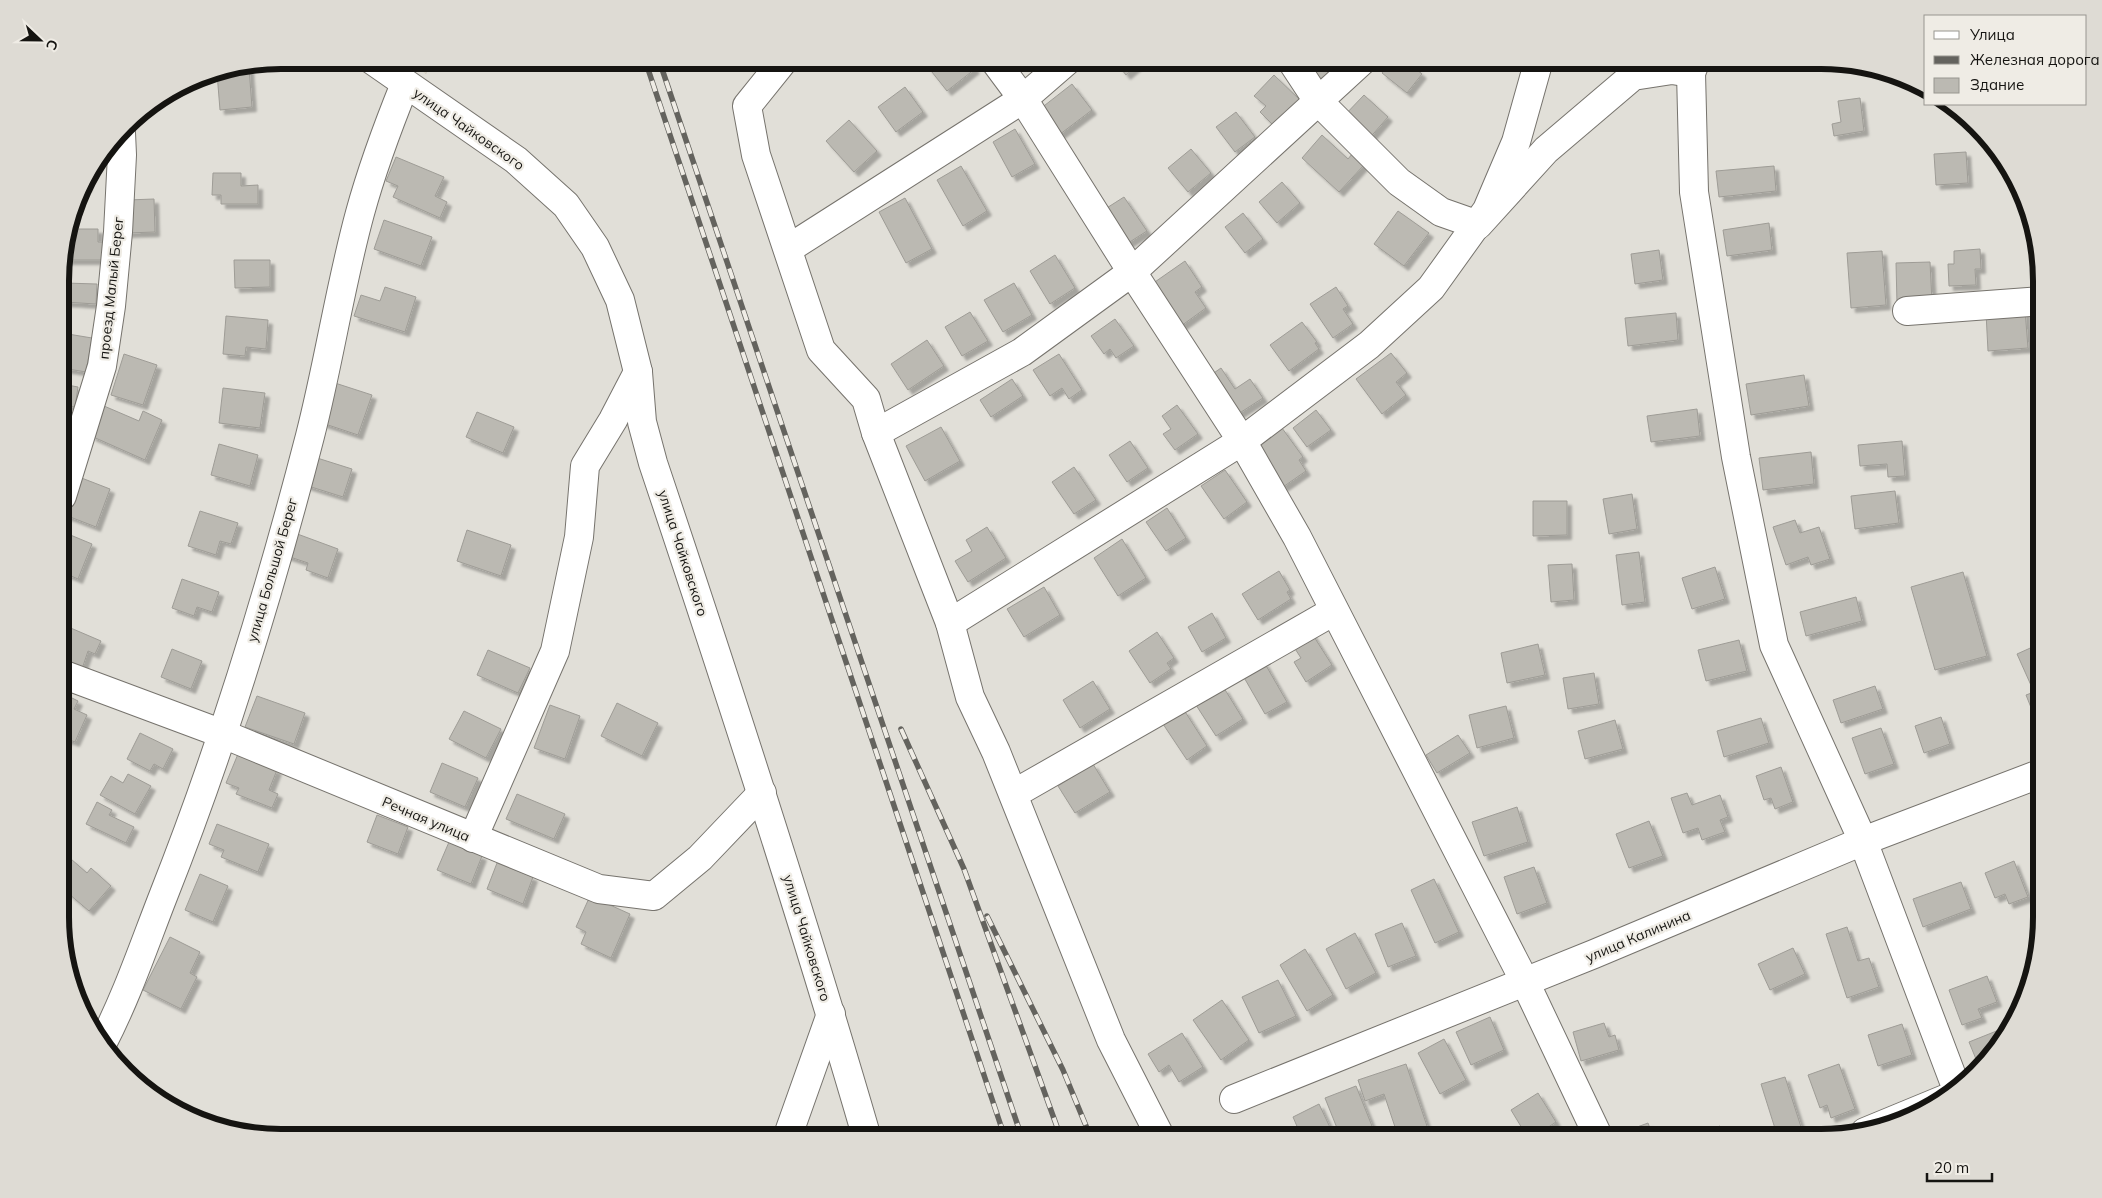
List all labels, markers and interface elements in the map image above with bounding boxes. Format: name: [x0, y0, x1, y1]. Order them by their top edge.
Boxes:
north arrow: [15, 15, 65, 65]
legend: [1924, 15, 2087, 105]
text: Улица: [1969, 25, 2015, 44]
text: С: [42, 37, 62, 53]
text: Железная дорога: [1970, 50, 2100, 69]
text: Здание: [1970, 75, 2024, 94]
street label: улица Чайковского: [410, 84, 528, 174]
street label: проезд Малый Берег: [95, 215, 128, 360]
street label: улица Чайковского: [654, 488, 712, 618]
street label: улица Большой Берег: [243, 495, 301, 644]
street label: Речная улица: [379, 792, 473, 846]
street label: улица Чайковского: [779, 872, 835, 1004]
street label: улица Калинина: [1583, 906, 1693, 966]
scale bar: [1927, 1150, 1992, 1182]
text: 20 m: [1934, 1158, 1969, 1177]

